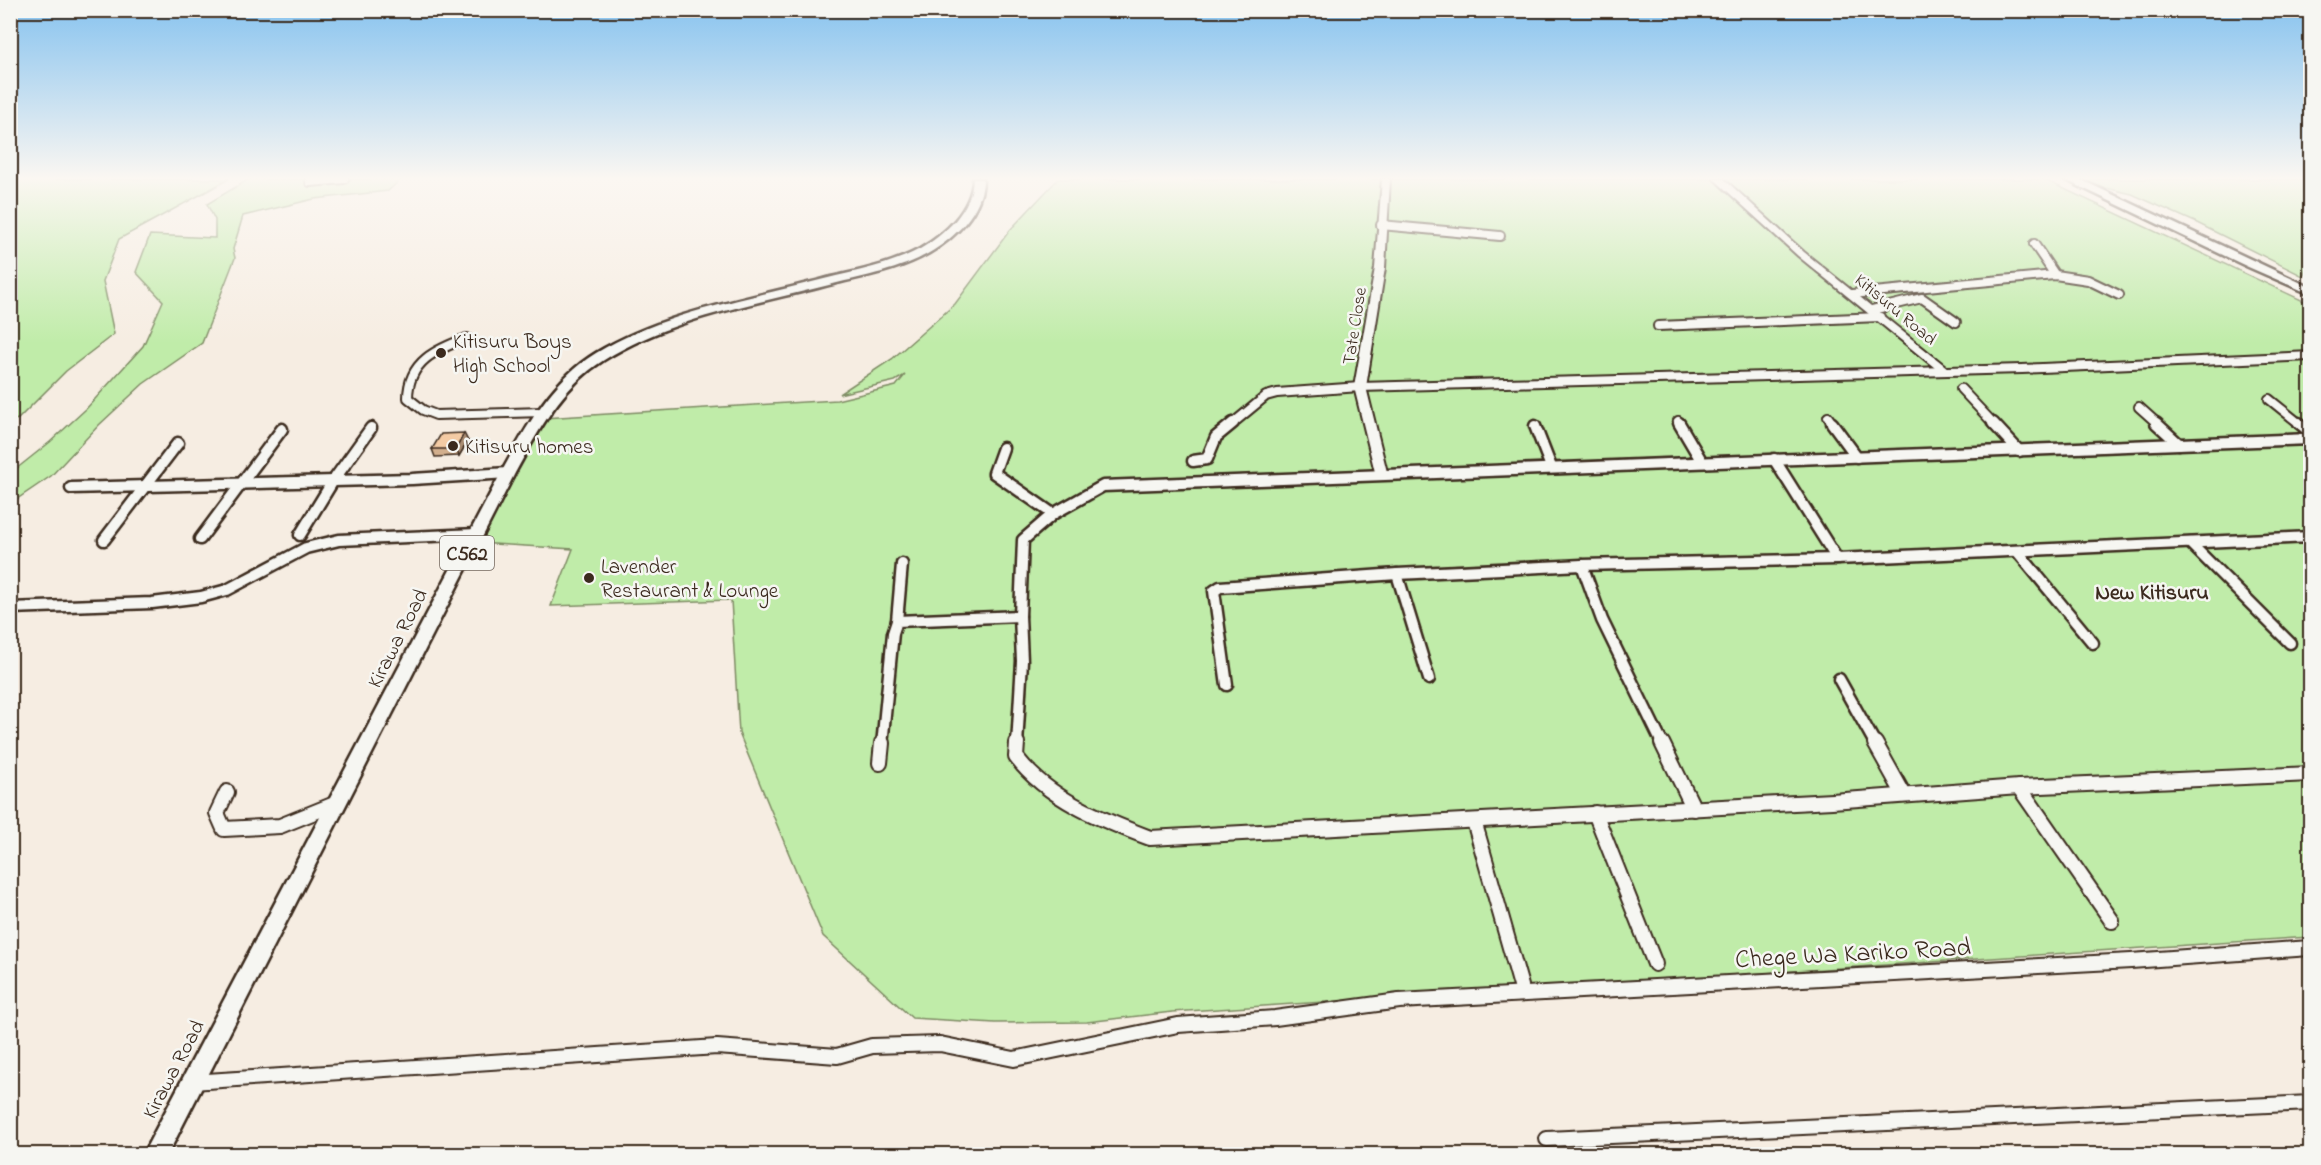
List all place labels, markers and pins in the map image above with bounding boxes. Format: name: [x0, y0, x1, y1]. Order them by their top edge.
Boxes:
place label: Kitisuru Boys High School: [453, 328, 572, 384]
marker: Kitisuru Boys High School: [434, 346, 448, 360]
place label: Kitisuru homes: [465, 433, 593, 463]
marker: Kitisuru homes: [446, 439, 460, 453]
place label: Lavender Restaurant & Lounge: [601, 553, 779, 609]
marker: Lavender Restaurant & Lounge: [582, 571, 596, 585]

